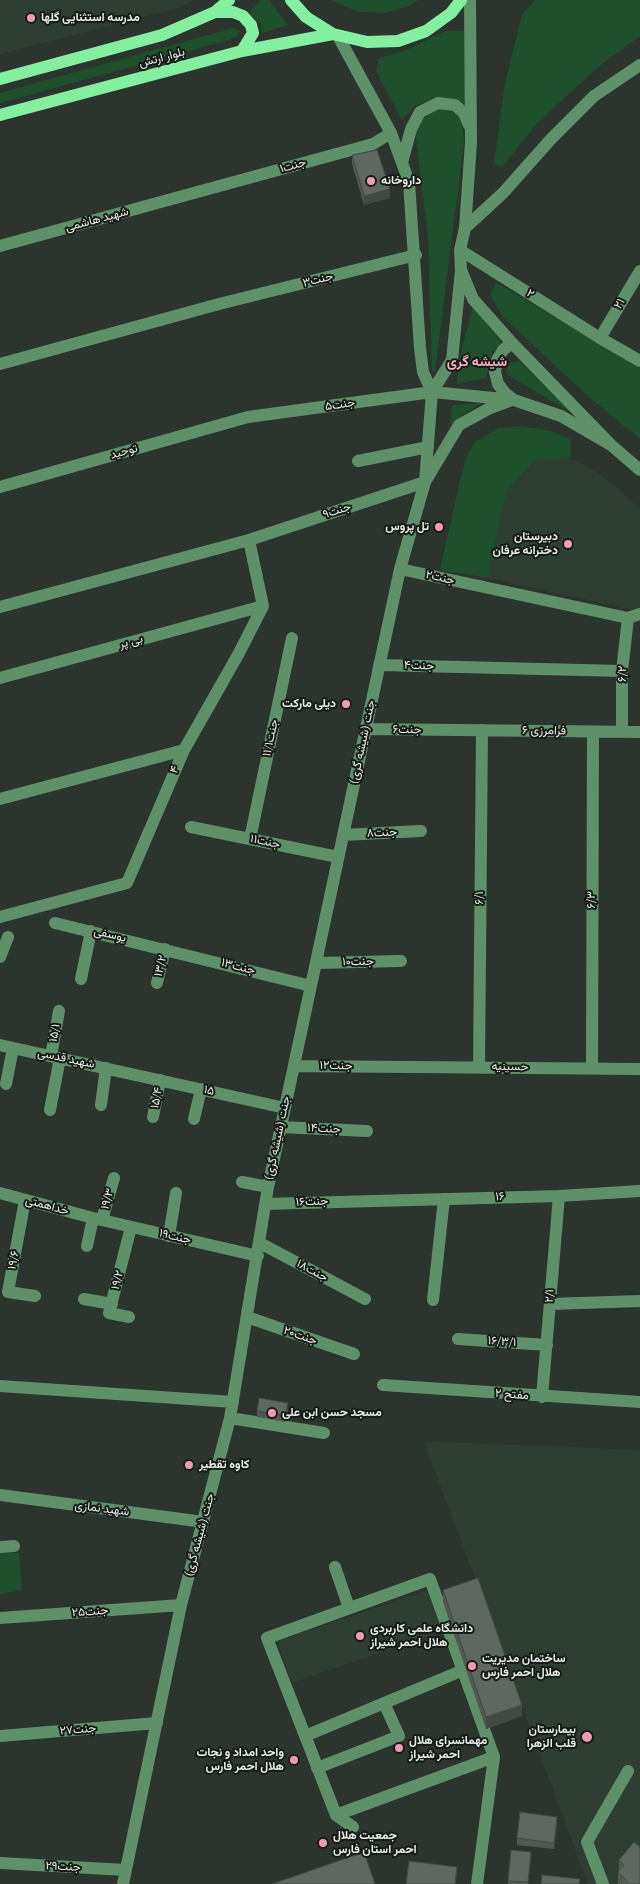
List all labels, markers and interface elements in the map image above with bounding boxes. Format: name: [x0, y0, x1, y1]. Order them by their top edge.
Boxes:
place label: مدرسه استثنایی گلها: [41, 11, 140, 25]
marker: مدرسه استثنایی گلها: [25, 12, 37, 24]
street label: بلوار ارتش: [137, 45, 187, 71]
street label: جنت۱: [278, 155, 308, 177]
place label: داروخانه: [381, 174, 421, 188]
marker: داروخانه: [365, 175, 377, 187]
street label: شهید هاشمی: [64, 205, 130, 235]
street label: جنت۳: [301, 269, 335, 291]
street label: ۲: [524, 286, 536, 302]
street label: ۲۱: [611, 296, 629, 312]
district label: شیشه گری: [447, 354, 507, 370]
street label: جنت۵: [324, 396, 356, 414]
street label: توحید: [109, 441, 139, 463]
street label: جنت۹: [321, 500, 353, 522]
place label: تل پروس: [385, 520, 429, 534]
marker: تل پروس: [433, 521, 445, 533]
place label: دبیرستان دخترانه عرفان: [492, 530, 558, 558]
marker: دبیرستان دخترانه عرفان: [562, 538, 574, 550]
street label: جنت۲: [424, 568, 456, 588]
street label: بی پر: [118, 632, 144, 652]
street label: جنت۴: [404, 658, 434, 674]
street label: ۶/۲: [616, 666, 630, 682]
place label: دیلی مارکت: [282, 697, 336, 711]
marker: دیلی مارکت: [340, 698, 352, 710]
street label: جنت (شیشه گری): [347, 699, 379, 785]
street label: جنت۱۱/۱: [260, 718, 282, 758]
street label: جنت۶: [392, 723, 422, 737]
street label: فرامرزی ۶: [522, 723, 566, 739]
street label: ۴: [167, 764, 183, 776]
street label: جنت۸: [366, 825, 398, 841]
street label: جنت۱۱: [249, 832, 281, 852]
street label: ۶/۱: [473, 891, 487, 905]
street label: ۶/۳: [585, 891, 599, 909]
street label: یوسفی: [92, 924, 128, 946]
street label: ۱۳/۲: [152, 954, 170, 978]
street label: جنت۱۰: [342, 955, 374, 969]
street label: جنت۱۳: [219, 956, 257, 978]
street label: ۱۵/۱: [46, 1023, 64, 1043]
street label: شهید قدسی: [36, 1046, 96, 1072]
street label: جنت۱۲: [319, 1059, 353, 1073]
street label: حسینیه: [491, 1059, 529, 1075]
street label: ۱۵: [202, 1083, 216, 1099]
street label: ۱۵/۴: [148, 1086, 166, 1110]
street label: جنت (شیشه گری): [262, 1095, 294, 1181]
street label: جنت۱۴: [307, 1121, 341, 1137]
street label: ۱۹/۳: [98, 1187, 118, 1211]
street label: ۱۶: [495, 1190, 505, 1204]
street label: خداهمتی: [24, 1193, 70, 1219]
street label: جنت۱۶: [295, 1194, 329, 1210]
street label: جنت۱۹: [158, 1226, 192, 1248]
street label: ۱۹/۶: [5, 1249, 23, 1271]
street label: جنت۱۸: [294, 1257, 330, 1285]
street label: ۱۹/۲: [109, 1269, 127, 1291]
street label: ۲/۱: [542, 1289, 558, 1303]
street label: جنت۲۰: [281, 1324, 319, 1348]
street label: ۱۶/۳/۱: [487, 1334, 517, 1350]
street label: مفتح ۲: [495, 1387, 529, 1403]
place label: مسجد حسن ابن علی: [282, 1406, 382, 1420]
marker: مسجد حسن ابن علی: [266, 1407, 278, 1419]
place label: کاوه تقطیر: [199, 1458, 249, 1472]
marker: کاوه تقطیر: [183, 1459, 195, 1471]
street label: جنت (شیشه گری): [182, 1492, 218, 1578]
street label: شهید نمازی: [74, 1499, 130, 1519]
street label: جنت۲۵: [71, 1604, 109, 1620]
place label: دانشگاه علمی کاربردی هلال احمر شیراز: [370, 1622, 473, 1650]
marker: دانشگاه علمی کاربردی هلال احمر شیراز: [354, 1630, 366, 1642]
place label: ساختمان مدیریت هلال احمر فارس: [482, 1652, 566, 1680]
marker: ساختمان مدیریت هلال احمر فارس: [466, 1660, 478, 1672]
street label: جنت۲۷: [59, 1721, 97, 1739]
place label: بیمارستان قلب الزهرا: [527, 1723, 576, 1751]
marker: بیمارستان قلب الزهرا: [580, 1730, 594, 1744]
place label: مهمانسرای هلال احمر شیراز: [409, 1734, 487, 1762]
marker: مهمانسرای هلال احمر شیراز: [393, 1742, 405, 1754]
place label: واحد امداد و نجات هلال احمر فارس: [196, 1746, 284, 1774]
marker: واحد امداد و نجات هلال احمر فارس: [288, 1754, 300, 1766]
place label: جمعیت هلال احمر استان فارس: [333, 1829, 417, 1857]
marker: جمعیت هلال احمر استان فارس: [317, 1837, 329, 1849]
street label: جنت۲۹: [45, 1859, 81, 1875]

